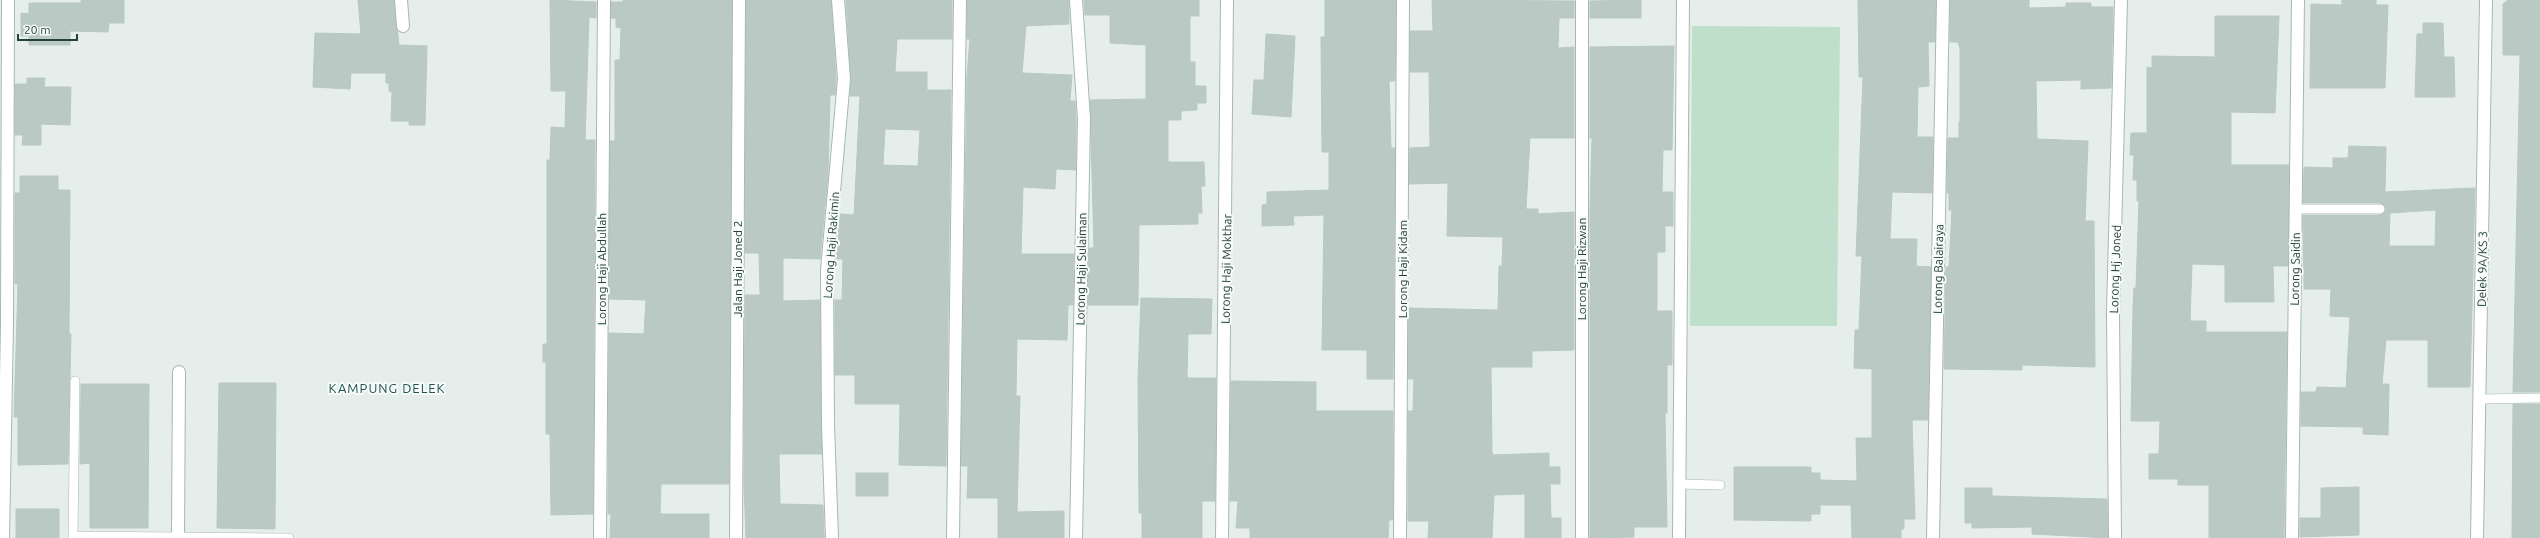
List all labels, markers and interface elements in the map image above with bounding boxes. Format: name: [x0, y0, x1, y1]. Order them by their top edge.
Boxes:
scale bar: [18, 16, 77, 42]
text: 20 m: [24, 23, 51, 36]
street label: Lorong Haji Rakimin: [821, 191, 841, 299]
street label: Lorong Haji Sulaiman: [1074, 212, 1088, 326]
street label: Lorong Haji Abdullah: [595, 213, 608, 325]
street label: Lorong Haji Mokthar: [1219, 213, 1233, 324]
street label: Lorong Haji Rizwan: [1575, 218, 1588, 320]
street label: Jalan Haji Joned 2: [731, 220, 744, 318]
street label: Lorong Haji Kidam: [1396, 220, 1409, 318]
street label: Lorong Balairaya: [1931, 224, 1945, 314]
street label: Lorong Hj Joned: [2107, 224, 2123, 314]
street label: Delek 9A/KS 3: [2475, 231, 2489, 307]
street label: Lorong Saidin: [2288, 232, 2302, 306]
district label: KAMPUNG DELEK: [329, 381, 445, 395]

